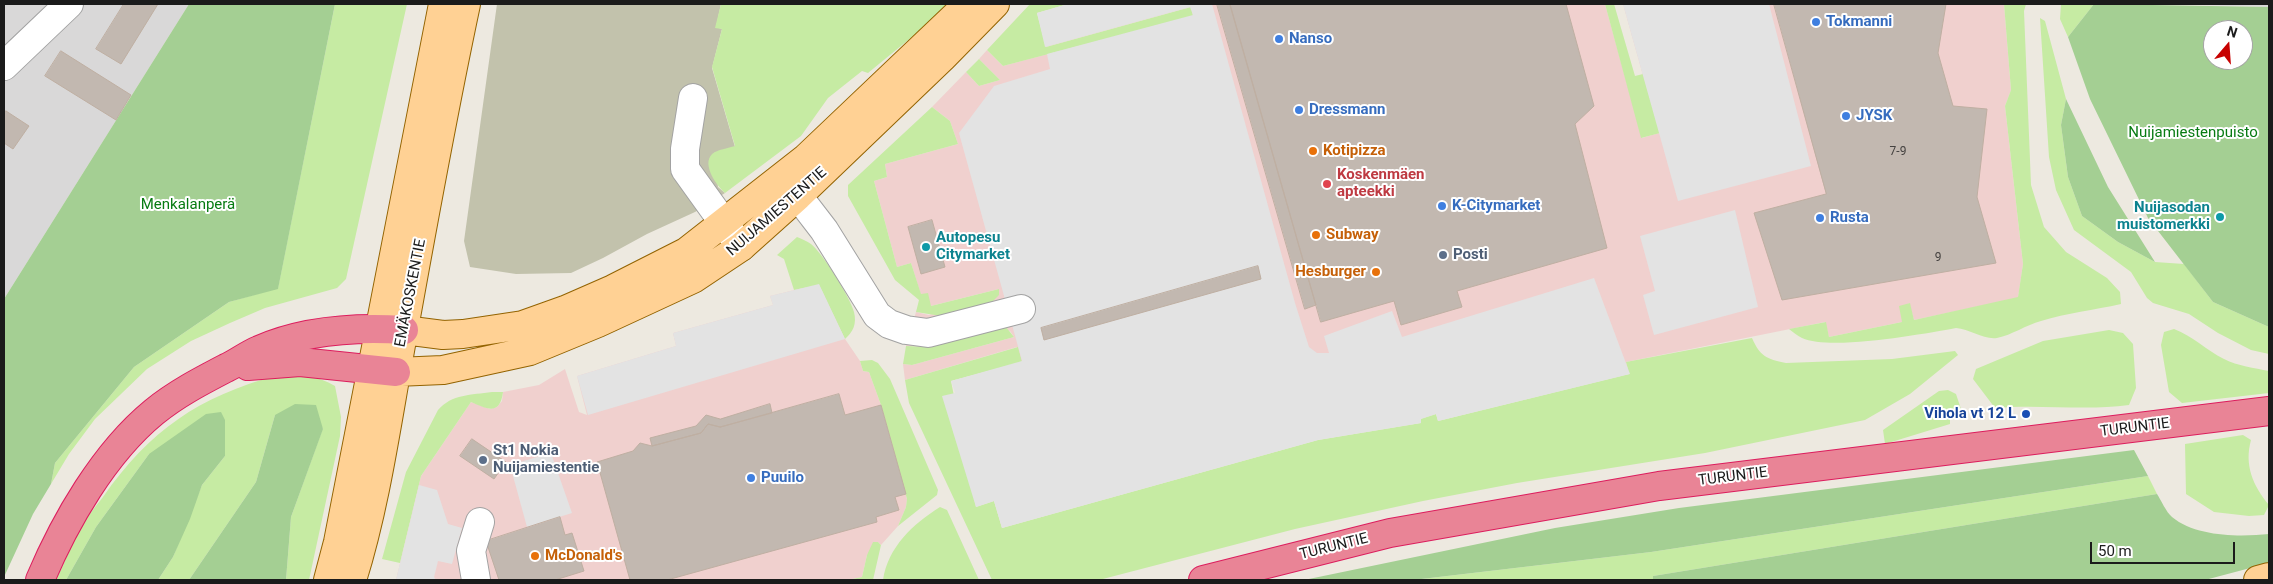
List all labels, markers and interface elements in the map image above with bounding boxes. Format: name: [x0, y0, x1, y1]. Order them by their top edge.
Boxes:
place label: Tokmanni: [1826, 13, 1892, 31]
marker: Tokmanni: [1810, 16, 1822, 28]
north arrow: [2203, 20, 2253, 70]
text: N: [2225, 23, 2239, 41]
place label: Nanso: [1289, 30, 1332, 48]
marker: Nanso: [1273, 33, 1285, 45]
place label: Dressmann: [1309, 101, 1385, 119]
marker: Dressmann: [1293, 104, 1305, 116]
place label: JYSK: [1856, 107, 1892, 125]
marker: JYSK: [1840, 110, 1852, 122]
park label: Nuijamiestenpuisto: [2128, 124, 2258, 142]
place label: Kotipizza: [1323, 142, 1386, 160]
marker: Kotipizza: [1307, 145, 1319, 157]
house number: 7-9: [1890, 145, 1906, 159]
street label: NUIJAMIESTENTIE: [723, 164, 831, 260]
place label: Koskenmäen apteekki: [1337, 166, 1424, 201]
marker: Koskenmäen apteekki: [1321, 178, 1333, 190]
park label: Menkalanperä: [141, 196, 235, 214]
place label: K-Citymarket: [1452, 197, 1540, 215]
place label: Nuijasodan muistomerkki: [2117, 199, 2210, 234]
marker: K-Citymarket: [1436, 200, 1448, 212]
place label: Rusta: [1830, 209, 1869, 227]
marker: Nuijasodan muistomerkki: [2214, 211, 2226, 223]
marker: Rusta: [1814, 212, 1826, 224]
place label: Subway: [1326, 226, 1379, 244]
place label: Autopesu Citymarket: [936, 229, 1010, 264]
marker: Subway: [1310, 229, 1322, 241]
street label: EMÄKOSKENTIE: [392, 237, 430, 349]
marker: Autopesu Citymarket: [920, 241, 932, 253]
place label: Posti: [1453, 246, 1488, 264]
marker: Posti: [1437, 249, 1449, 261]
house number: 9: [1935, 251, 1941, 265]
place label: Hesburger: [1295, 263, 1366, 281]
marker: Hesburger: [1370, 266, 1382, 278]
place label: Vihola vt 12 L: [1924, 405, 2016, 423]
marker: Vihola vt 12 L: [2020, 408, 2032, 420]
street label: TURUNTIE: [2099, 415, 2171, 441]
place label: St1 Nokia Nuijamiestentie: [493, 442, 599, 477]
marker: St1 Nokia Nuijamiestentie: [477, 454, 489, 466]
street label: TURUNTIE: [1697, 464, 1769, 490]
place label: Puuilo: [761, 469, 804, 487]
marker: Puuilo: [745, 472, 757, 484]
street label: TURUNTIE: [1298, 530, 1370, 564]
scale bar: [2093, 532, 2238, 564]
text: 50 m: [2098, 542, 2132, 560]
place label: McDonald's: [545, 547, 622, 565]
marker: McDonald's: [529, 550, 541, 562]

